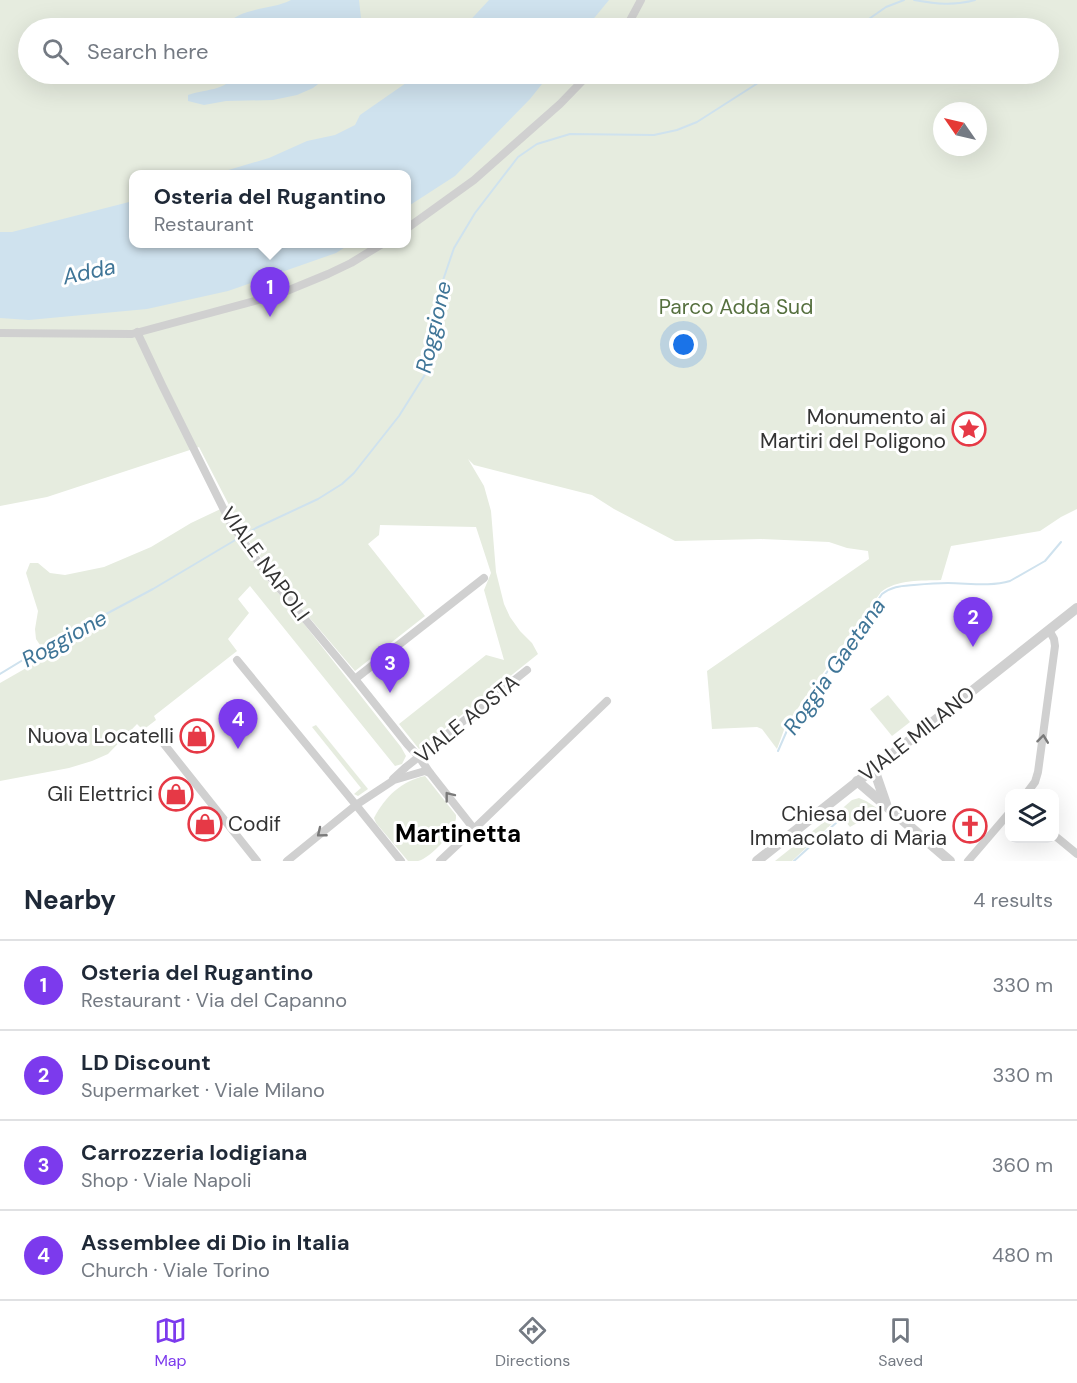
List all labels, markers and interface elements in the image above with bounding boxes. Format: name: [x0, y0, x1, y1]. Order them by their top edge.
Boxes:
search box: [18, 18, 1059, 84]
icon: search: [39, 35, 72, 68]
text: Search here: [87, 37, 208, 66]
north arrow: [933, 102, 987, 156]
popup: [129, 170, 411, 248]
text: Osteria del Rugantino: [154, 182, 386, 211]
text: Restaurant: [154, 211, 254, 237]
water label: Adda: [59, 252, 118, 291]
pin: 1: [250, 268, 290, 317]
water label: Roggione: [409, 278, 458, 376]
park label: Parco Adda Sud: [659, 293, 813, 321]
your location: [669, 330, 698, 359]
place label: Monumento ai Martiri del Poligono: [760, 403, 946, 455]
place icon: Monumento ai Martiri del Poligono: [951, 411, 987, 447]
street label: VIALE NAPOLI: [214, 501, 316, 627]
water label: Roggia Gaetana: [777, 592, 892, 740]
pin: 2: [954, 598, 992, 647]
water label: Roggione: [16, 603, 112, 674]
pin: 3: [370, 644, 410, 693]
street label: VIALE AOSTA: [409, 668, 525, 770]
street label: VIALE MILANO: [853, 680, 981, 788]
pin: 4: [218, 700, 258, 749]
shop icon: Nuova Locatelli: [179, 718, 215, 754]
place label: Nuova Locatelli: [27, 722, 174, 750]
one-way arrow: [1036, 735, 1048, 744]
shop icon: Gli Elettrici: [158, 776, 194, 812]
place label: Gli Elettrici: [47, 780, 153, 808]
map controls: [1005, 789, 1059, 843]
button: layers: [1005, 789, 1059, 843]
one-way arrow: [445, 792, 456, 803]
place label: Chiesa del Cuore Immacolato di Maria: [750, 800, 947, 852]
shop icon: Codif: [187, 806, 223, 842]
church icon: Chiesa del Cuore Immacolato di Maria: [952, 808, 988, 844]
place label: Codif: [228, 810, 281, 838]
district label: Martinetta: [395, 818, 521, 849]
one-way arrow: [317, 826, 328, 837]
text: Nearby: [24, 883, 116, 917]
text: 4 results: [973, 887, 1053, 913]
text: Osteria del Rugantino: [81, 958, 313, 987]
text: 1: [40, 972, 47, 998]
text: 330 m: [993, 972, 1053, 998]
text: Restaurant · Via del Capanno: [81, 987, 347, 1013]
text: LD Discount: [81, 1048, 211, 1077]
text: 2: [38, 1062, 49, 1088]
text: 330 m: [993, 1062, 1053, 1088]
text: Supermarket · Viale Milano: [81, 1077, 325, 1103]
text: Carrozzeria lodigiana: [81, 1138, 308, 1167]
text: 3: [37, 1152, 50, 1178]
text: 360 m: [992, 1152, 1053, 1178]
text: Shop · Viale Napoli: [81, 1167, 252, 1193]
text: Assemblee di Dio in Italia: [81, 1228, 350, 1257]
text: 4: [37, 1242, 50, 1268]
text: 480 m: [992, 1242, 1053, 1268]
text: Church · Viale Torino: [81, 1257, 270, 1283]
tab: Map: [154, 1314, 187, 1371]
tab: Directions: [495, 1314, 570, 1371]
tab: Saved: [878, 1314, 923, 1371]

